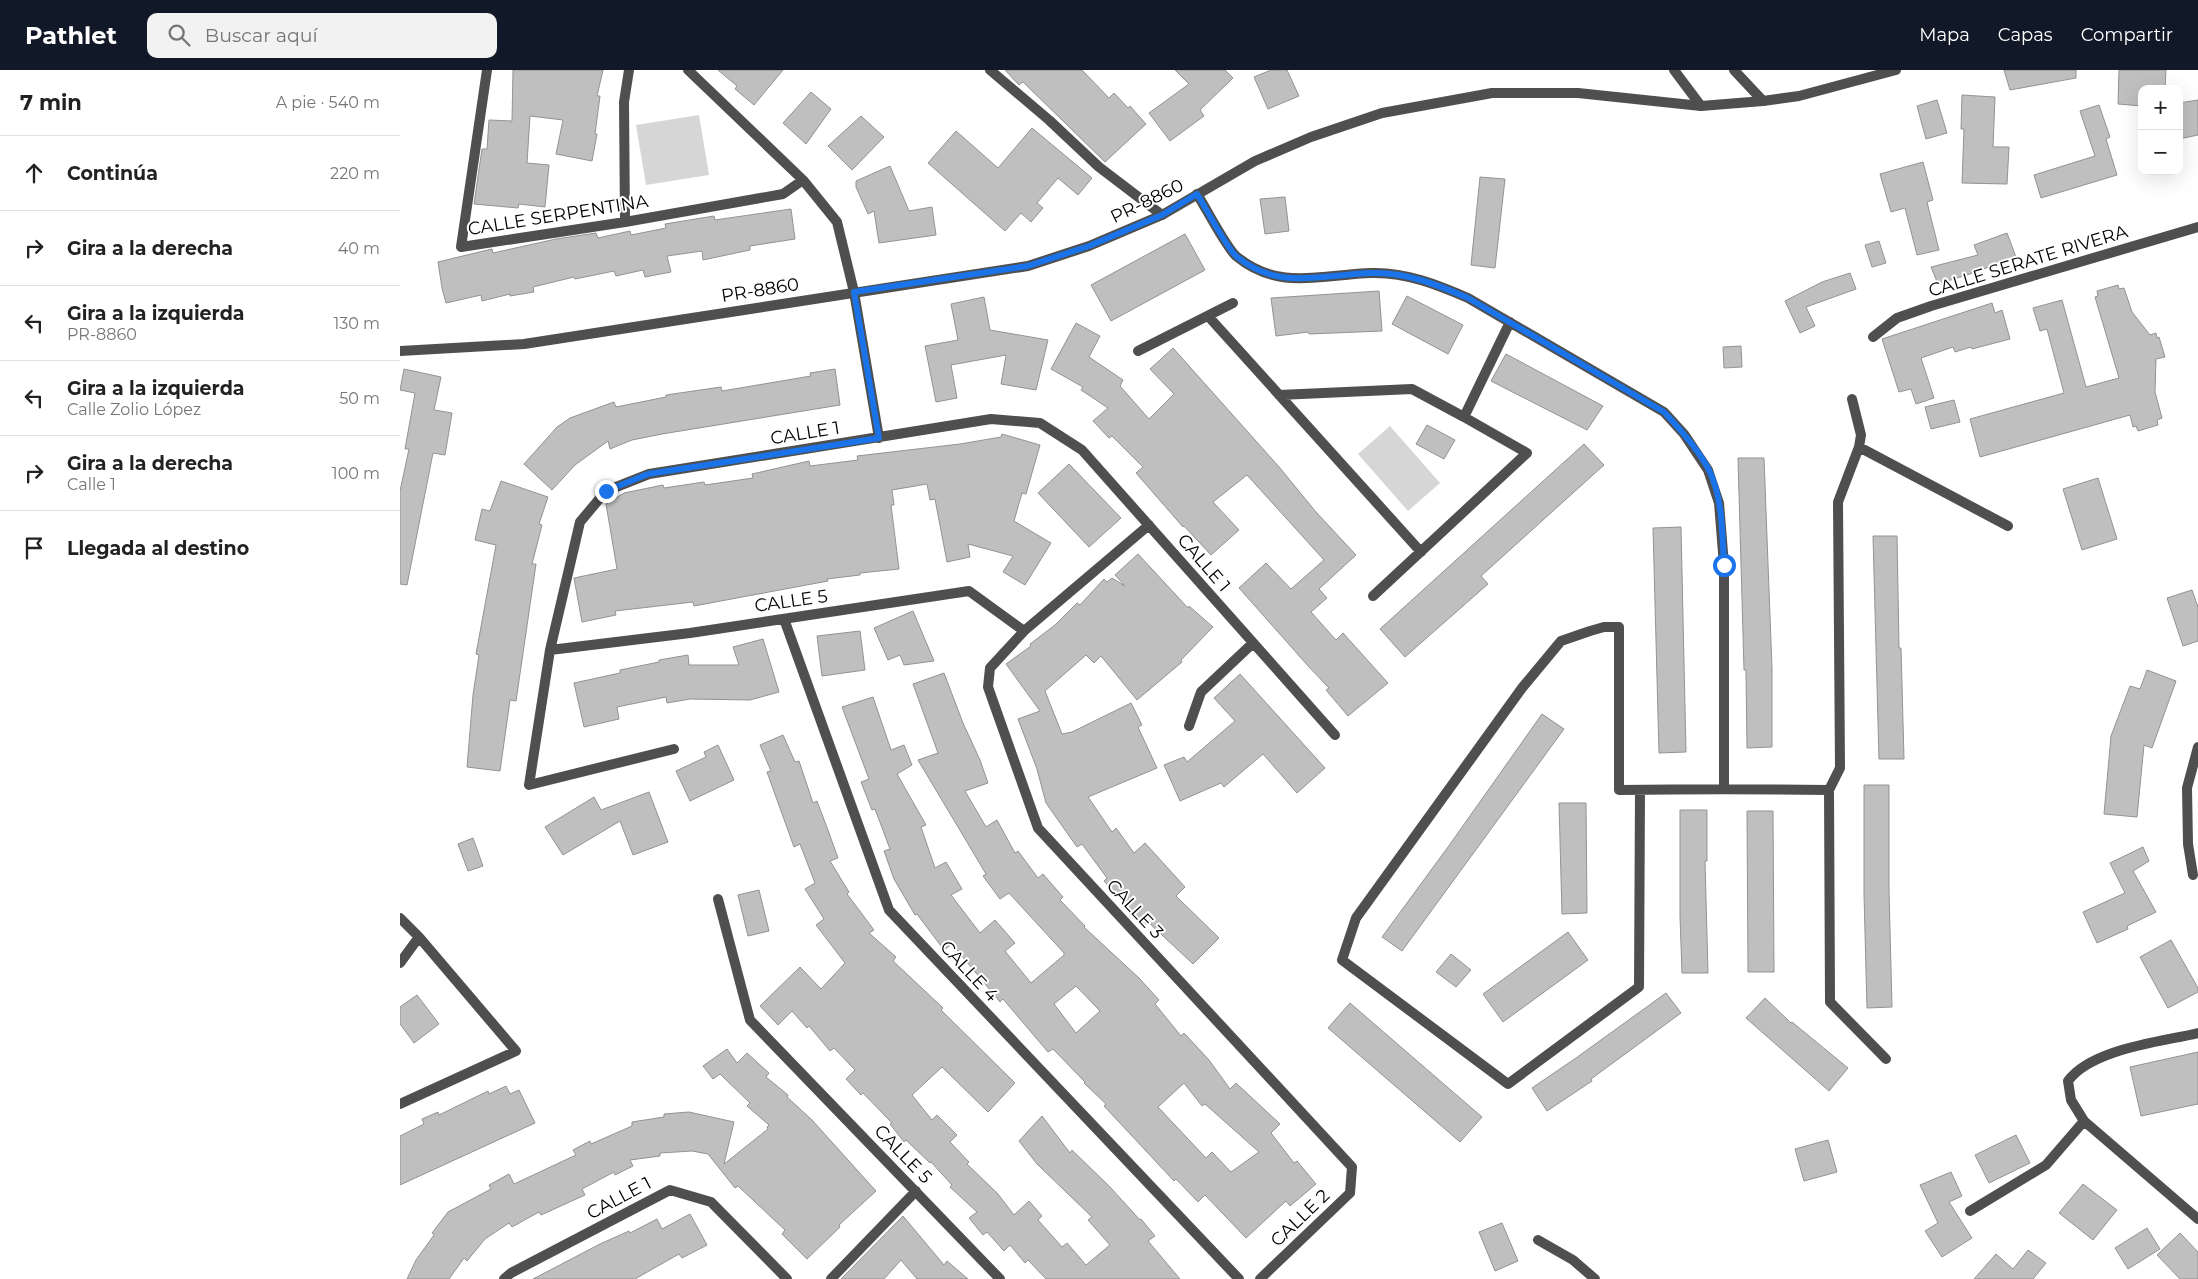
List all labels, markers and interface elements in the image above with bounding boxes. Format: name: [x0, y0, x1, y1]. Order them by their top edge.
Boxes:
search box: [147, 13, 497, 58]
text: Pathlet: [25, 21, 117, 50]
icon: search: [165, 21, 193, 49]
text: Buscar aquí: [205, 24, 318, 47]
text: Mapa: [1919, 24, 1970, 46]
text: Capas: [1998, 24, 2053, 46]
text: Compartir: [2081, 24, 2173, 46]
map controls: [2138, 85, 2183, 175]
button: +: [2138, 85, 2183, 130]
text: 7 min: [20, 90, 82, 115]
text: A pie · 540 m: [276, 93, 380, 112]
button: −: [2138, 130, 2183, 175]
icon: ahead: [20, 159, 48, 187]
text: Continúa: [67, 162, 158, 185]
text: 220 m: [330, 164, 380, 183]
street label: PR-8860: [1107, 174, 1187, 228]
street label: CALLE SERPENTINA: [466, 190, 650, 240]
street label: CALLE SERATE RIVERA: [1926, 220, 2130, 302]
icon: right: [20, 234, 48, 262]
text: Gira a la derecha: [67, 237, 233, 260]
text: 40 m: [338, 239, 380, 258]
street label: PR-8860: [720, 273, 800, 307]
text: Gira a la izquierda: [67, 302, 245, 325]
icon: left: [20, 309, 48, 337]
text: 130 m: [333, 314, 380, 333]
text: PR-8860: [67, 325, 137, 344]
text: Gira a la izquierda: [67, 377, 245, 400]
icon: left: [20, 384, 48, 412]
text: 50 m: [339, 389, 380, 408]
text: Calle Zolio López: [67, 400, 201, 419]
street label: CALLE 1: [769, 417, 841, 449]
text: Gira a la derecha: [67, 452, 233, 475]
icon: right: [20, 459, 48, 487]
text: 100 m: [332, 464, 380, 483]
text: Calle 1: [67, 475, 116, 494]
route end: [595, 480, 618, 503]
street label: CALLE 1: [1173, 529, 1235, 597]
icon: arrive: [20, 534, 48, 562]
text: Llegada al destino: [67, 537, 249, 560]
route start: [1713, 554, 1736, 577]
street label: CALLE 5: [753, 585, 829, 617]
street label: CALLE 3: [1102, 875, 1168, 943]
street label: CALLE 4: [935, 936, 1003, 1006]
street label: CALLE 5: [870, 1120, 936, 1188]
street label: CALLE 1: [583, 1172, 655, 1224]
street label: CALLE 2: [1266, 1185, 1334, 1251]

